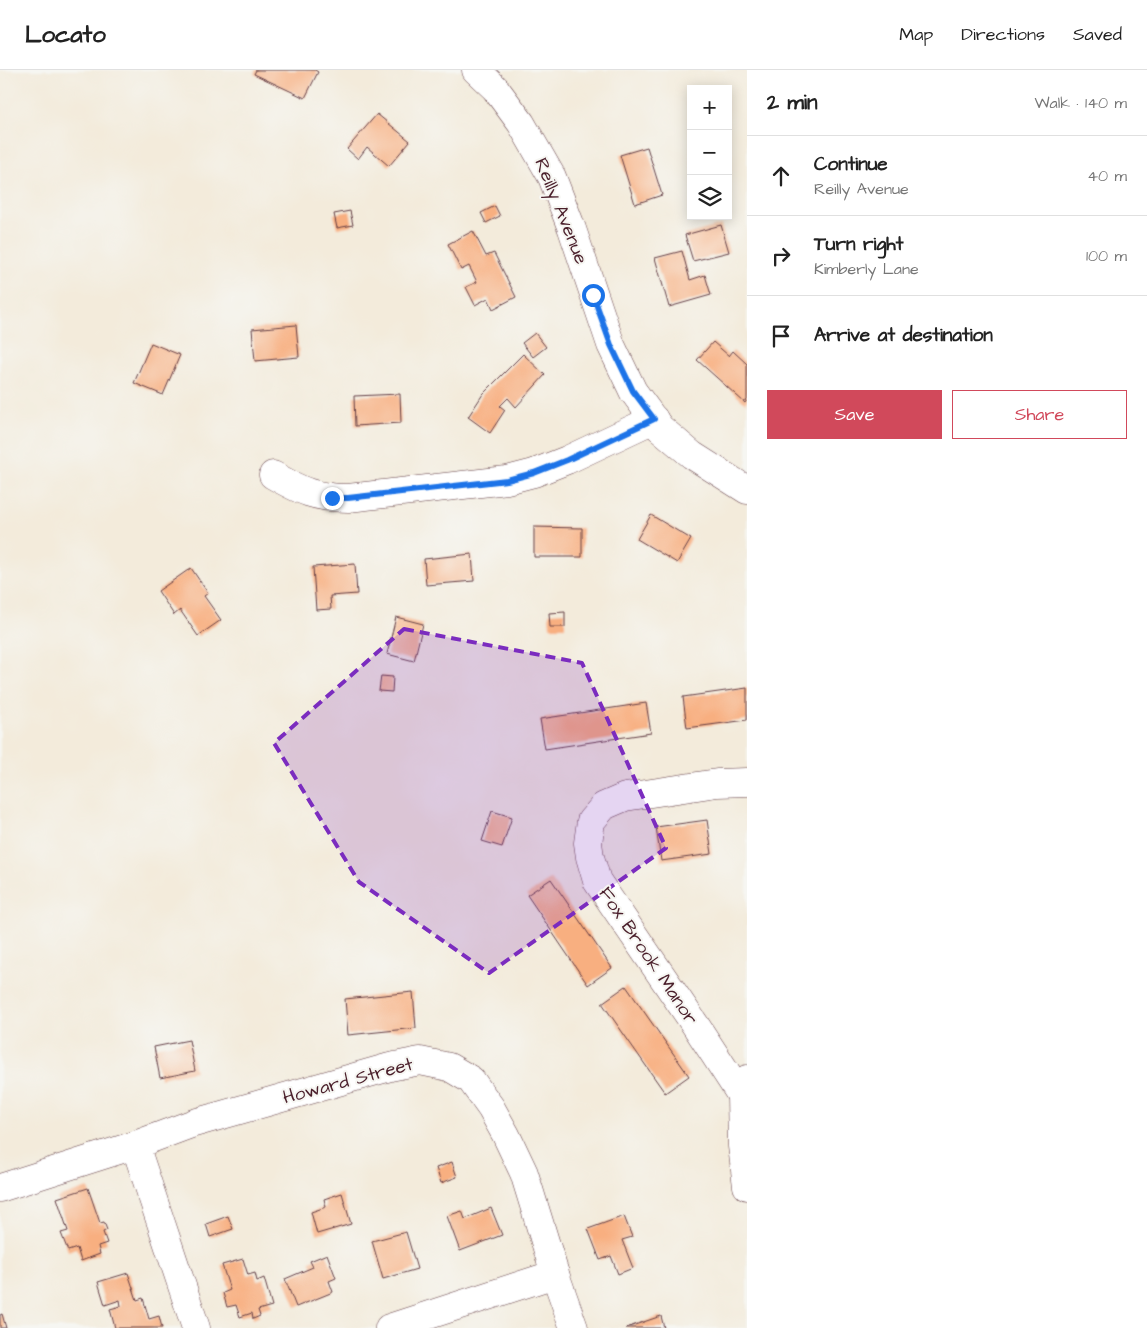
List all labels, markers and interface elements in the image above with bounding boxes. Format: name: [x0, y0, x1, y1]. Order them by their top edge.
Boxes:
text: Locato: [25, 18, 106, 52]
text: Map: [899, 22, 933, 47]
text: Directions: [961, 22, 1045, 47]
text: Saved: [1073, 22, 1122, 47]
map controls: [687, 85, 732, 220]
button: +: [687, 85, 732, 130]
text: 2 min: [767, 88, 817, 117]
text: Walk · 140 m: [1035, 92, 1127, 114]
button: −: [687, 130, 732, 175]
text: Continue: [814, 151, 888, 178]
street label: Reilly Avenue: [526, 154, 595, 269]
icon: ahead: [767, 162, 795, 190]
text: 40 m: [1087, 165, 1127, 187]
button: layers: [687, 175, 732, 220]
text: Reilly Avenue: [814, 178, 909, 200]
text: Turn right: [814, 231, 903, 258]
icon: right: [767, 242, 795, 270]
text: 100 m: [1086, 245, 1127, 267]
text: Kimberly Lane: [814, 258, 919, 280]
route start: [582, 284, 605, 307]
icon: arrive: [767, 322, 795, 350]
text: Arrive at destination: [814, 322, 993, 349]
button: Save: [767, 390, 942, 439]
button: Share: [952, 390, 1127, 439]
route end: [321, 487, 344, 510]
street label: Fox Brook Manor: [592, 882, 705, 1031]
street label: Howard Street: [280, 1051, 416, 1111]

